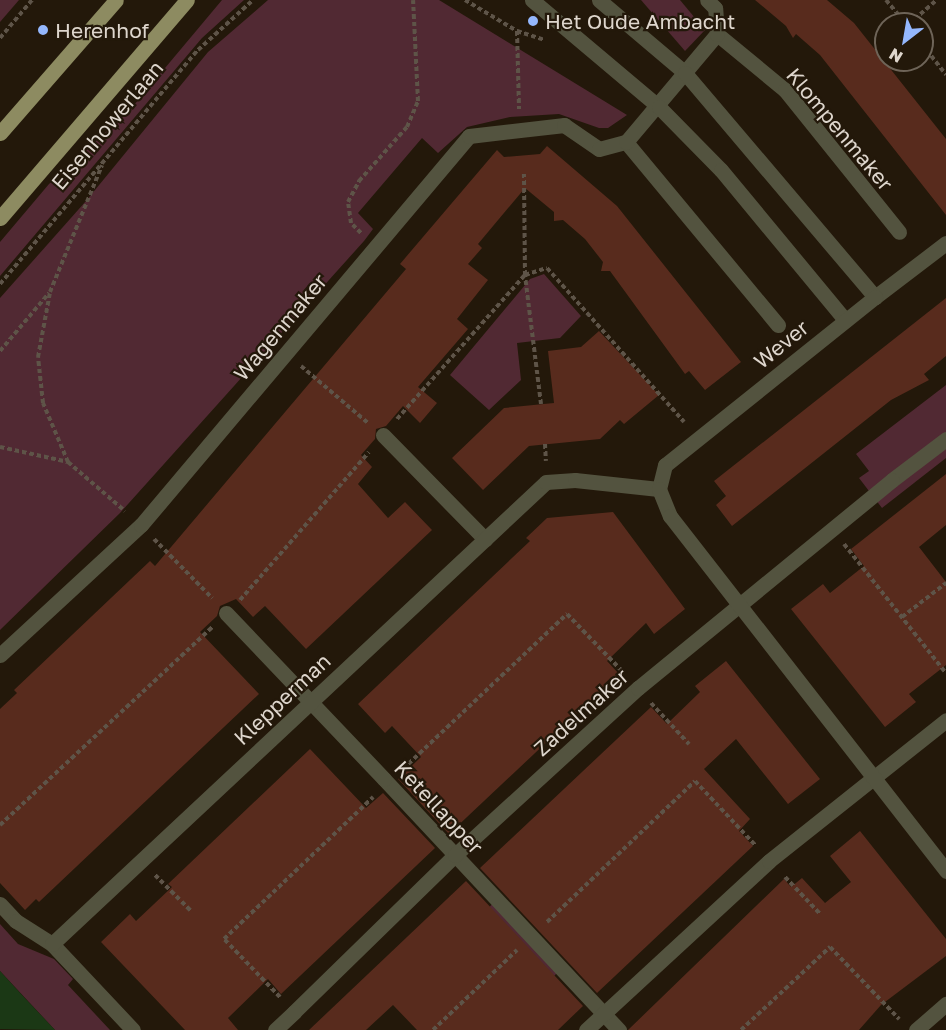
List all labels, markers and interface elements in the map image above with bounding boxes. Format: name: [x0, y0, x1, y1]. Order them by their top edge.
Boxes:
place label: Het Oude Ambacht: [545, 8, 735, 34]
north arrow: [874, 12, 934, 72]
marker: Het Oude Ambacht: [526, 14, 540, 28]
place label: Herenhof: [55, 17, 149, 43]
marker: Herenhof: [36, 23, 50, 37]
text: N: [885, 44, 906, 67]
street label: Eisenhowerlaan: [46, 55, 168, 195]
street label: Klompenmaker: [781, 63, 899, 195]
street label: Wagenmaker: [228, 269, 332, 385]
street label: Wever: [749, 314, 813, 374]
street label: Klepperman: [229, 648, 335, 750]
street label: Zadelmaker: [529, 663, 633, 761]
street label: Ketellapper: [389, 755, 489, 859]

